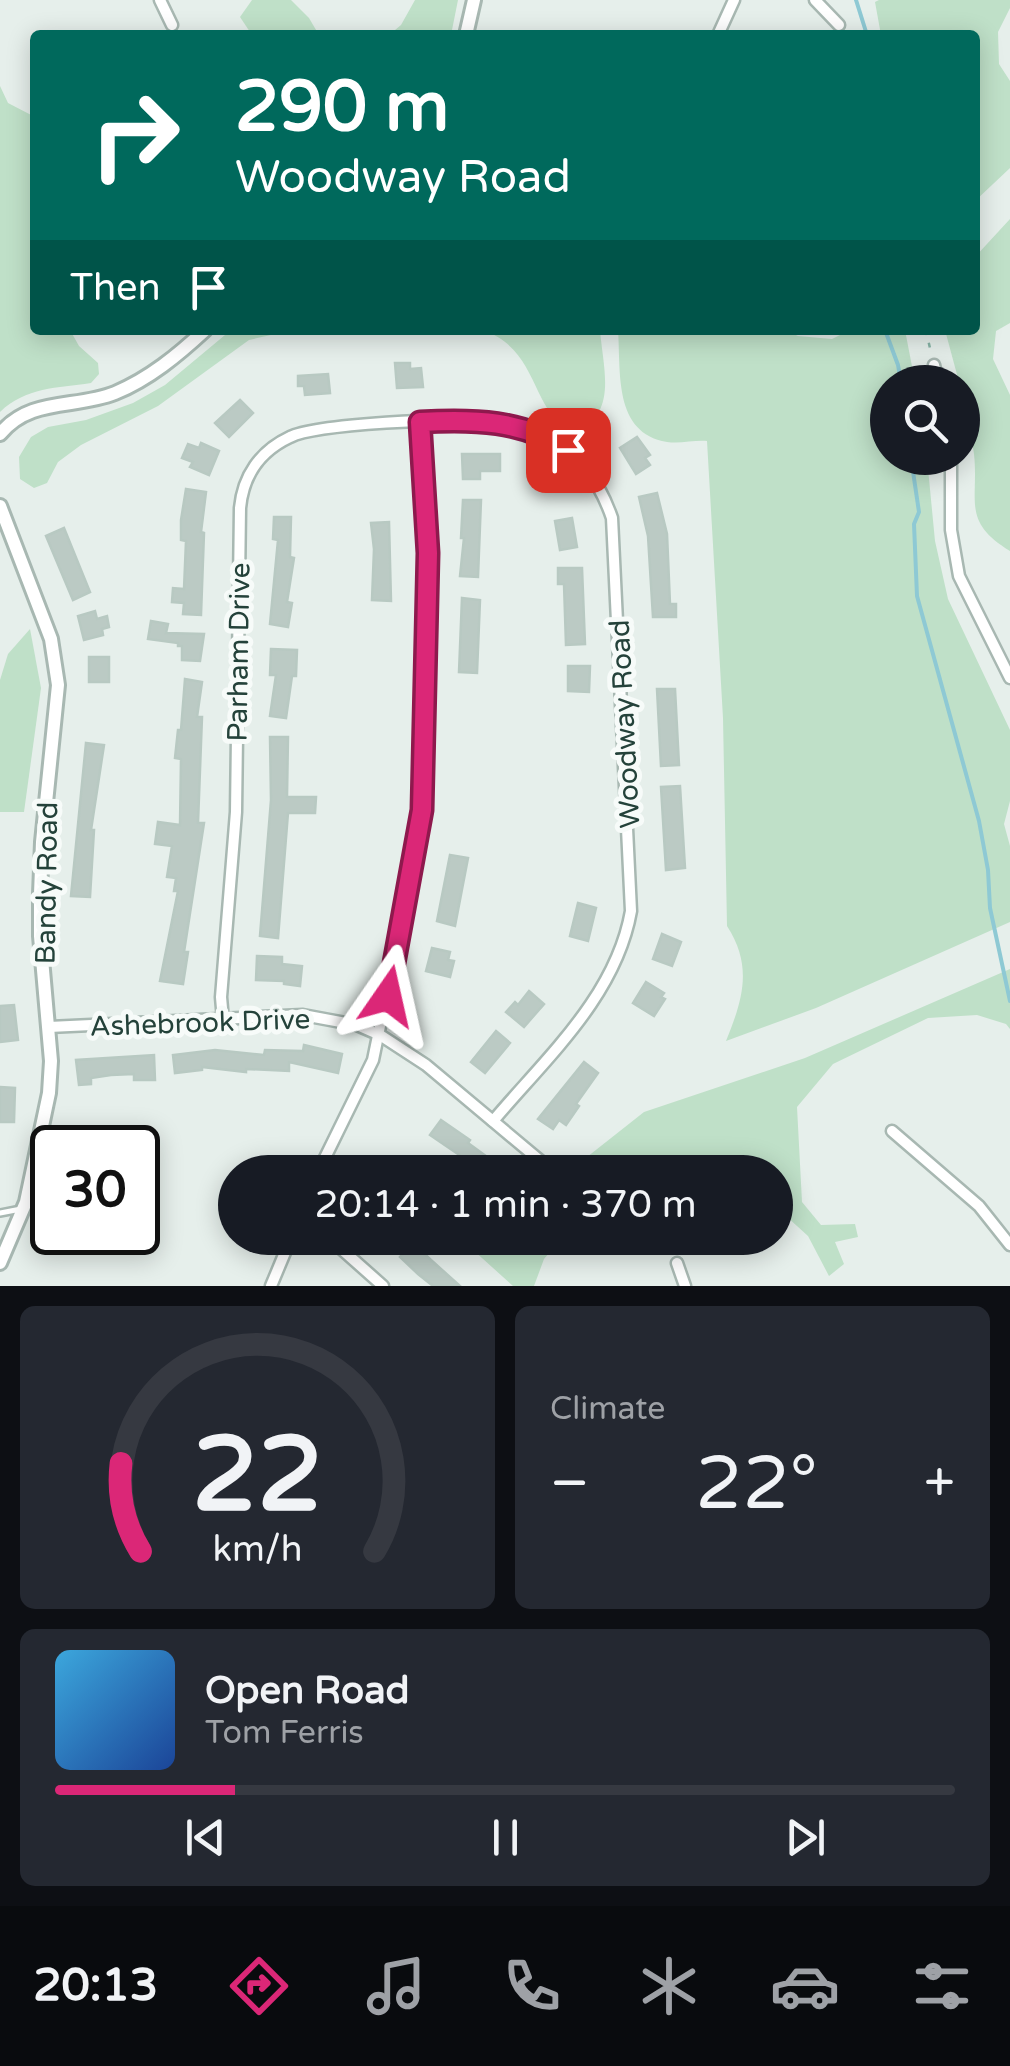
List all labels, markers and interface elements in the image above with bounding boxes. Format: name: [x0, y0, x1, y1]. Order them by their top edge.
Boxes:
text: 290 m: [235, 66, 449, 150]
icon: right: [70, 70, 200, 200]
text: Woodway Road: [235, 151, 571, 205]
icon: arrive: [181, 260, 236, 315]
text: Then: [70, 265, 161, 311]
map controls: [870, 365, 980, 475]
button: search: [870, 365, 980, 475]
pin: [526, 408, 611, 493]
icon: arrive: [541, 423, 596, 478]
street label: Parham Drive: [220, 562, 258, 742]
street label: Woodway Road: [603, 619, 647, 829]
street label: Bandy Road: [29, 801, 65, 965]
position arrow: [336, 944, 440, 1048]
street label: Ashebrook Drive: [89, 1002, 311, 1044]
speed limit sign: 30: [30, 1125, 160, 1255]
text: 20:14 · 1 min · 370 m: [314, 1182, 697, 1228]
text: Climate: [550, 1390, 665, 1428]
text: 22: [192, 1414, 323, 1539]
text: 22°: [695, 1439, 818, 1529]
text: −: [550, 1451, 589, 1517]
text: +: [924, 1451, 955, 1517]
text: km/h: [213, 1528, 302, 1571]
text: Open Road: [205, 1668, 410, 1714]
text: Tom Ferris: [205, 1714, 364, 1752]
icon: previous: [178, 1810, 233, 1865]
icon: pause: [478, 1810, 533, 1865]
icon: next: [778, 1810, 833, 1865]
icon: directions: [224, 1951, 294, 2021]
icon: music: [361, 1951, 431, 2021]
icon: phone: [497, 1951, 567, 2021]
icon: climate: [634, 1951, 704, 2021]
icon: car: [770, 1951, 840, 2021]
icon: filters: [907, 1951, 977, 2021]
text: 20:13: [33, 1959, 158, 2013]

